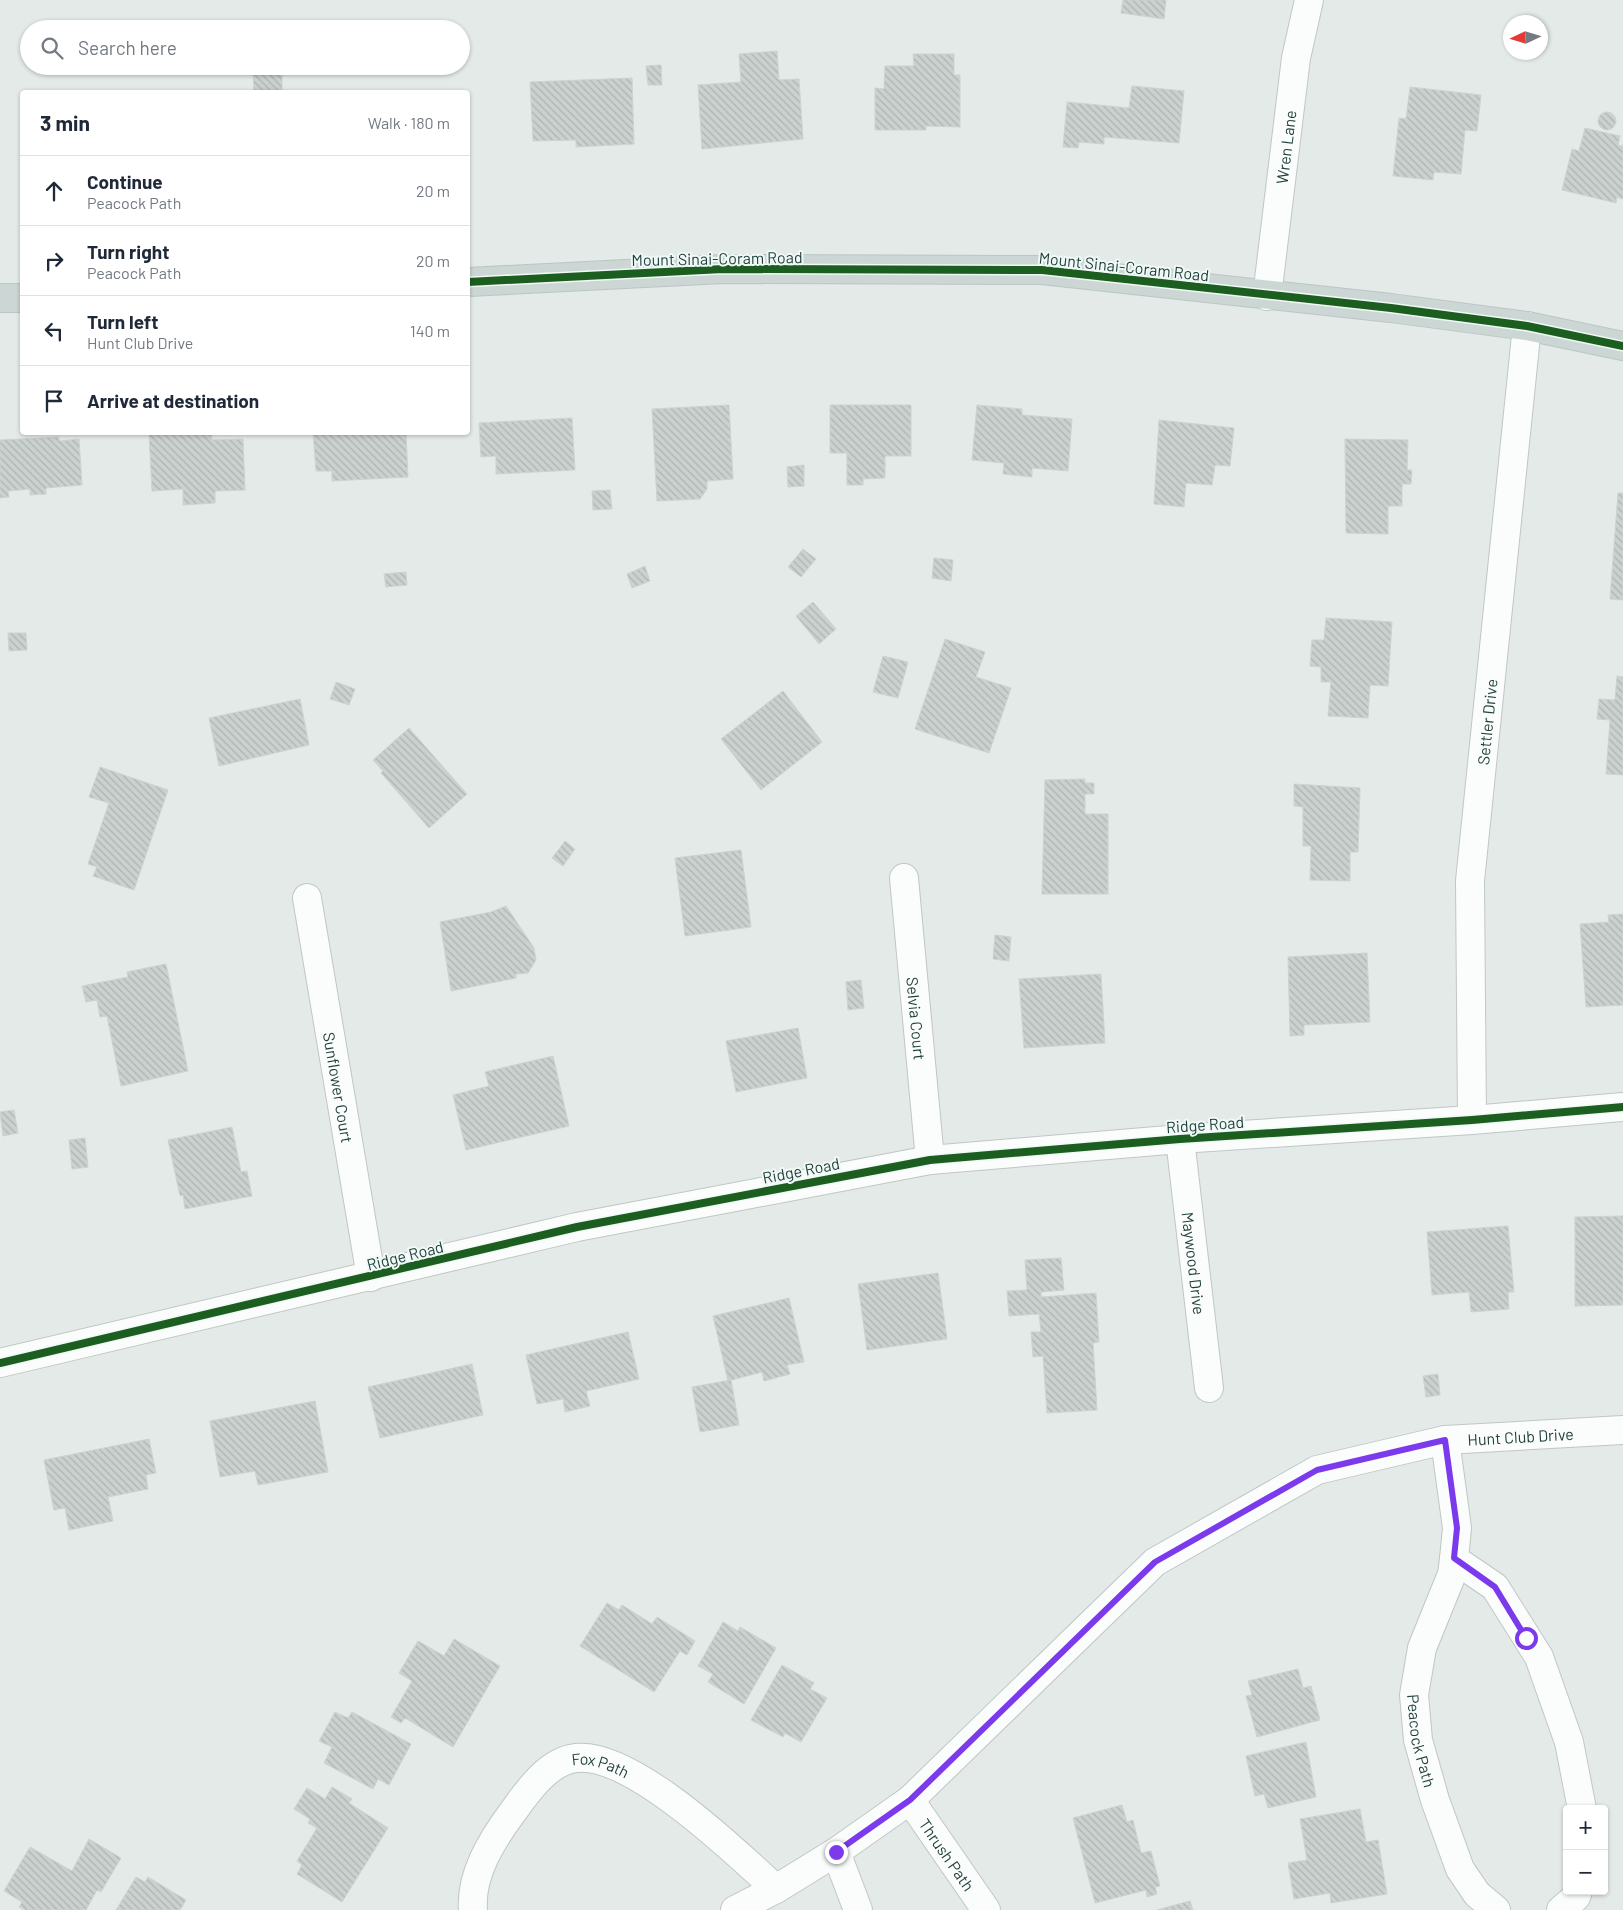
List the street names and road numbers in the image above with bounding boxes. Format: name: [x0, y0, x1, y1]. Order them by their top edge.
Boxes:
street label: Wren Lane: [1271, 109, 1299, 185]
street label: Mount Sinai-Coram Road: [631, 247, 803, 269]
street label: Mount Sinai-Coram Road: [1038, 248, 1210, 284]
street label: Settler Drive: [1472, 678, 1500, 766]
street label: Selvia Court: [904, 976, 930, 1061]
street label: Sunflower Court: [320, 1030, 358, 1144]
street label: Ridge Road: [1165, 1112, 1245, 1136]
street label: Ridge Road: [761, 1153, 841, 1187]
street label: Maywood Drive: [1179, 1211, 1210, 1316]
street label: Ridge Road: [365, 1236, 445, 1274]
street label: Hunt Club Drive: [1467, 1423, 1574, 1448]
street label: Peacock Path: [1404, 1693, 1440, 1789]
street label: Fox Path: [570, 1748, 633, 1781]
street label: Thrush Path: [916, 1814, 979, 1894]

